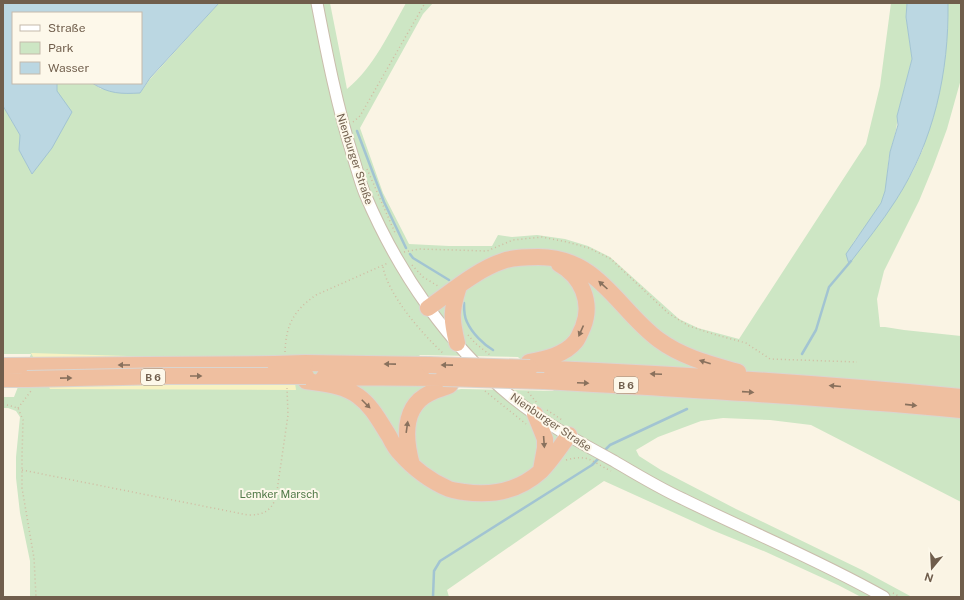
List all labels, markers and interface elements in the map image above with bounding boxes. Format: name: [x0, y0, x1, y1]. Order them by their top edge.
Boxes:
legend: [12, 12, 142, 84]
text: Straße: [48, 21, 86, 35]
text: Park: [48, 41, 74, 55]
text: Wasser: [48, 61, 89, 75]
street label: Nienburger Straße: [335, 112, 375, 206]
one-way arrow: [598, 281, 608, 290]
one-way arrow: [578, 326, 584, 337]
one-way arrow: [699, 359, 711, 365]
one-way arrow: [384, 361, 396, 368]
one-way arrow: [117, 362, 130, 368]
one-way arrow: [440, 362, 453, 368]
road number: B 6: [141, 369, 165, 385]
one-way arrow: [650, 370, 662, 377]
one-way arrow: [190, 373, 203, 379]
one-way arrow: [60, 375, 73, 381]
road number: B 6: [614, 377, 638, 393]
one-way arrow: [577, 380, 590, 386]
one-way arrow: [829, 382, 841, 389]
one-way arrow: [742, 389, 754, 396]
street label: Nienburger Straße: [508, 390, 594, 454]
one-way arrow: [361, 399, 371, 409]
one-way arrow: [905, 402, 917, 409]
one-way arrow: [404, 421, 410, 433]
one-way arrow: [541, 436, 548, 448]
park label: Lemker Marsch: [240, 488, 318, 500]
north arrow: [912, 548, 952, 588]
text: N: [923, 570, 935, 585]

